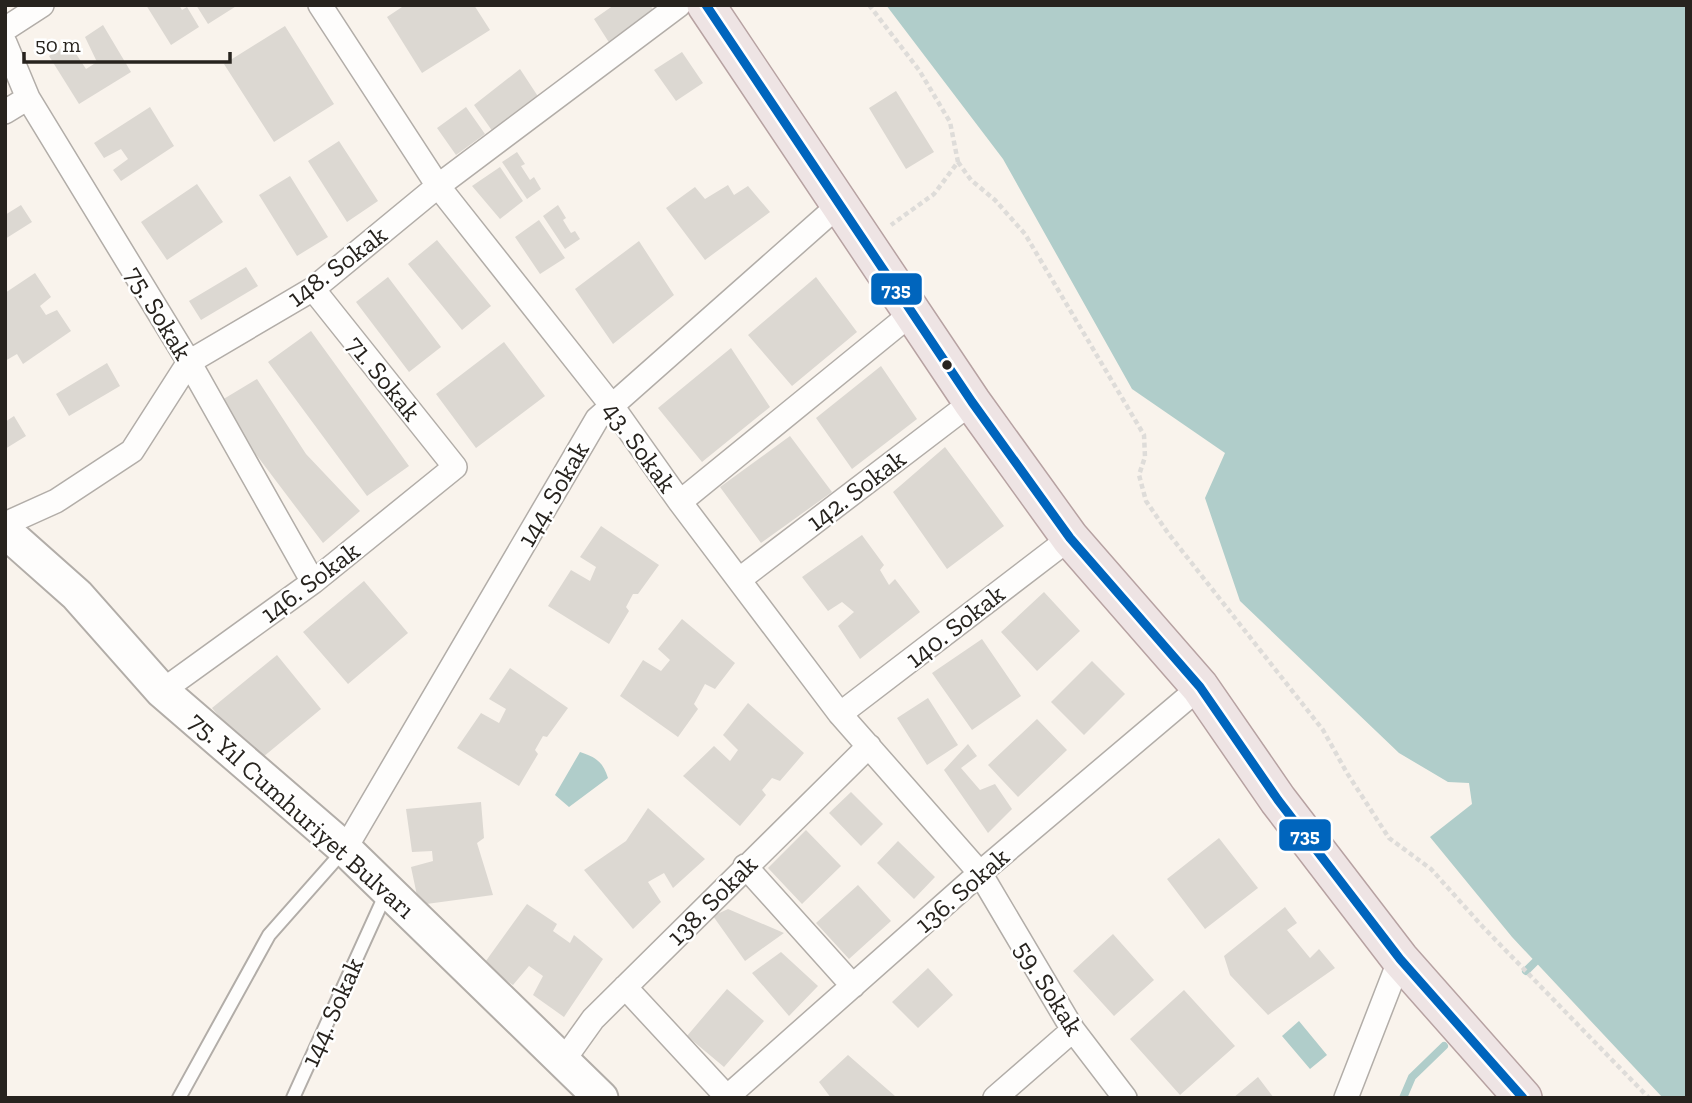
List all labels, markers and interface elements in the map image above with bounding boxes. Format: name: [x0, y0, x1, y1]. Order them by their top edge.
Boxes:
scale bar: [24, 21, 231, 65]
text: 50 m: [35, 32, 81, 57]
street label: 148. Sokak: [281, 218, 393, 314]
street label: 75. Sokak: [119, 260, 200, 366]
line badge: 735: [870, 272, 923, 306]
text: 735: [881, 278, 911, 301]
street label: 71. Sokak: [340, 329, 428, 427]
unlabelled marker: [940, 358, 954, 372]
street label: 43. Sokak: [596, 395, 684, 499]
street label: 144. Sokak: [510, 435, 596, 552]
street label: 142. Sokak: [800, 442, 912, 538]
street label: 146. Sokak: [254, 534, 366, 630]
street label: 140. Sokak: [899, 577, 1011, 675]
street label: 75. Yıl Cumhuriyet Bulvarı: [182, 705, 422, 925]
line badge: 735: [1278, 818, 1332, 852]
text: 735: [1290, 824, 1320, 847]
street label: 136. Sokak: [908, 840, 1016, 940]
street label: 138. Sokak: [660, 848, 764, 952]
street label: 59. Sokak: [1008, 935, 1091, 1042]
street label: 144. Sokak: [294, 952, 370, 1072]

